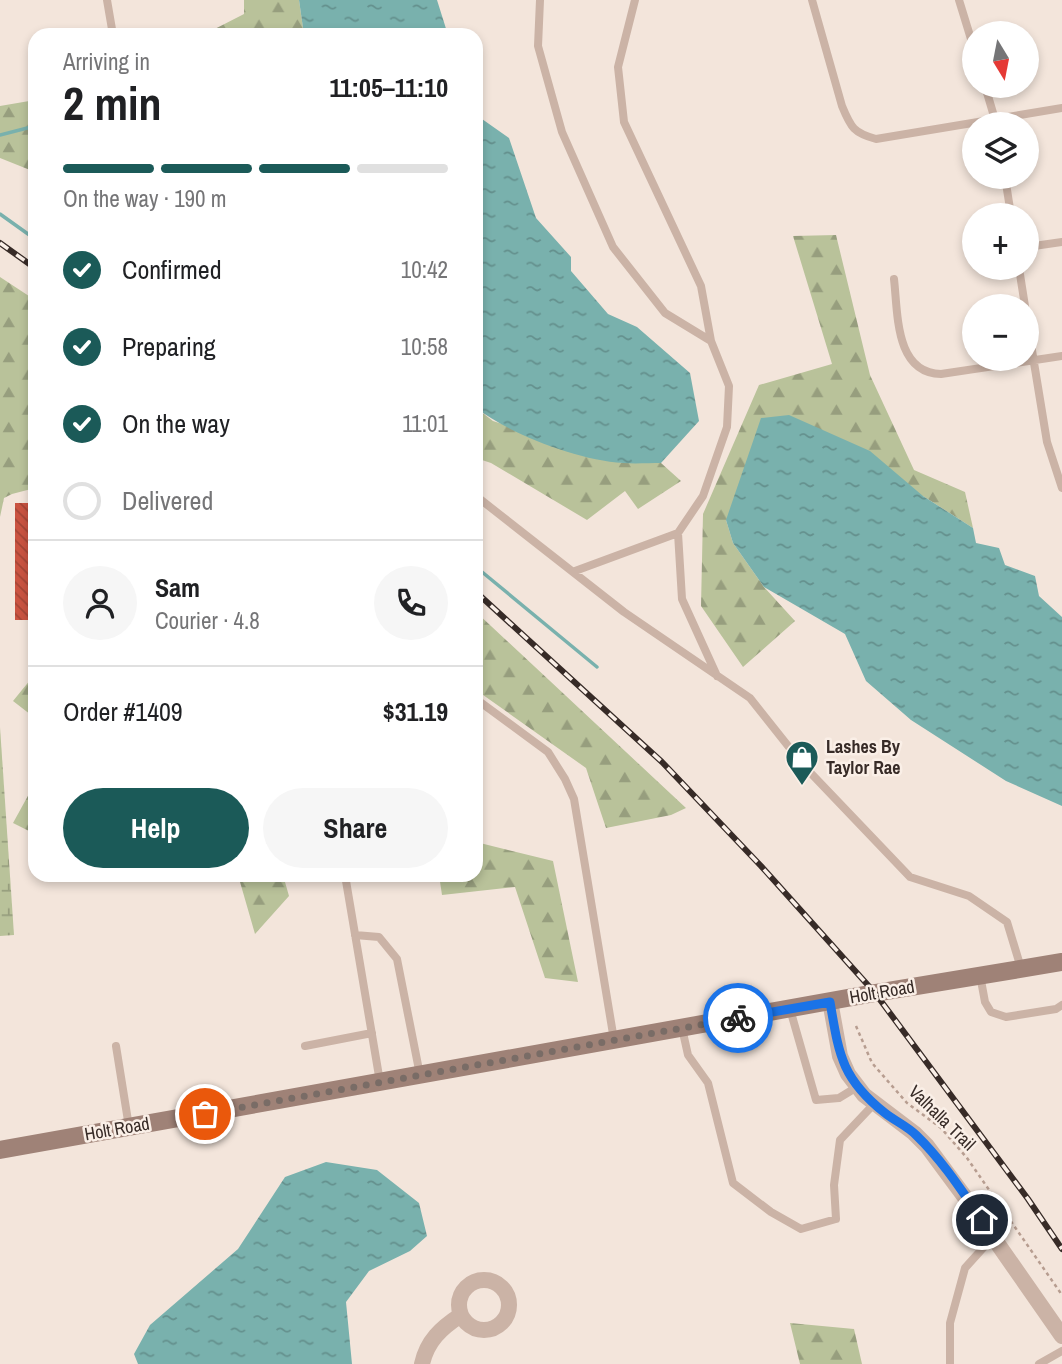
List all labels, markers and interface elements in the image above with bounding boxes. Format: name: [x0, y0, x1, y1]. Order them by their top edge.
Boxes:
north arrow: [962, 21, 1040, 98]
map controls: [962, 21, 1039, 371]
text: Arriving in: [63, 46, 150, 77]
text: 11:05–11:10: [329, 70, 448, 105]
text: 2 min: [63, 72, 162, 134]
button: layers: [962, 112, 1039, 189]
text: On the way · 190 m: [63, 183, 227, 214]
button: +: [962, 203, 1039, 280]
icon: check: [63, 251, 101, 289]
text: Confirmed: [122, 252, 222, 287]
text: 10:42: [401, 254, 448, 285]
button: −: [962, 294, 1039, 371]
icon: check: [63, 328, 101, 366]
text: Preparing: [122, 329, 216, 364]
text: 10:58: [401, 331, 448, 362]
icon: check: [63, 405, 101, 443]
text: On the way: [122, 406, 230, 441]
text: 11:01: [402, 408, 448, 439]
text: Delivered: [122, 483, 213, 518]
button: person: [63, 566, 137, 640]
button: phone: [374, 566, 448, 640]
text: Sam: [155, 570, 200, 605]
text: Courier · 4.8: [155, 605, 260, 636]
text: Order #1409: [63, 694, 183, 729]
text: $31.19: [383, 694, 448, 729]
place label: Lashes By Taylor Rae: [826, 734, 901, 780]
shop icon: Lashes By Taylor Rae: [783, 738, 821, 787]
button: Help: [63, 788, 249, 868]
button: Share: [263, 788, 448, 868]
street label: Holt Road: [847, 973, 916, 1010]
courier: [703, 983, 773, 1053]
icon: bike: [719, 999, 757, 1037]
street label: Valhalla Trail: [903, 1079, 981, 1156]
pin: [175, 1084, 235, 1144]
icon: bag: [186, 1095, 224, 1133]
street label: Holt Road: [82, 1110, 151, 1147]
pin: [952, 1190, 1012, 1250]
icon: home: [963, 1201, 1001, 1239]

